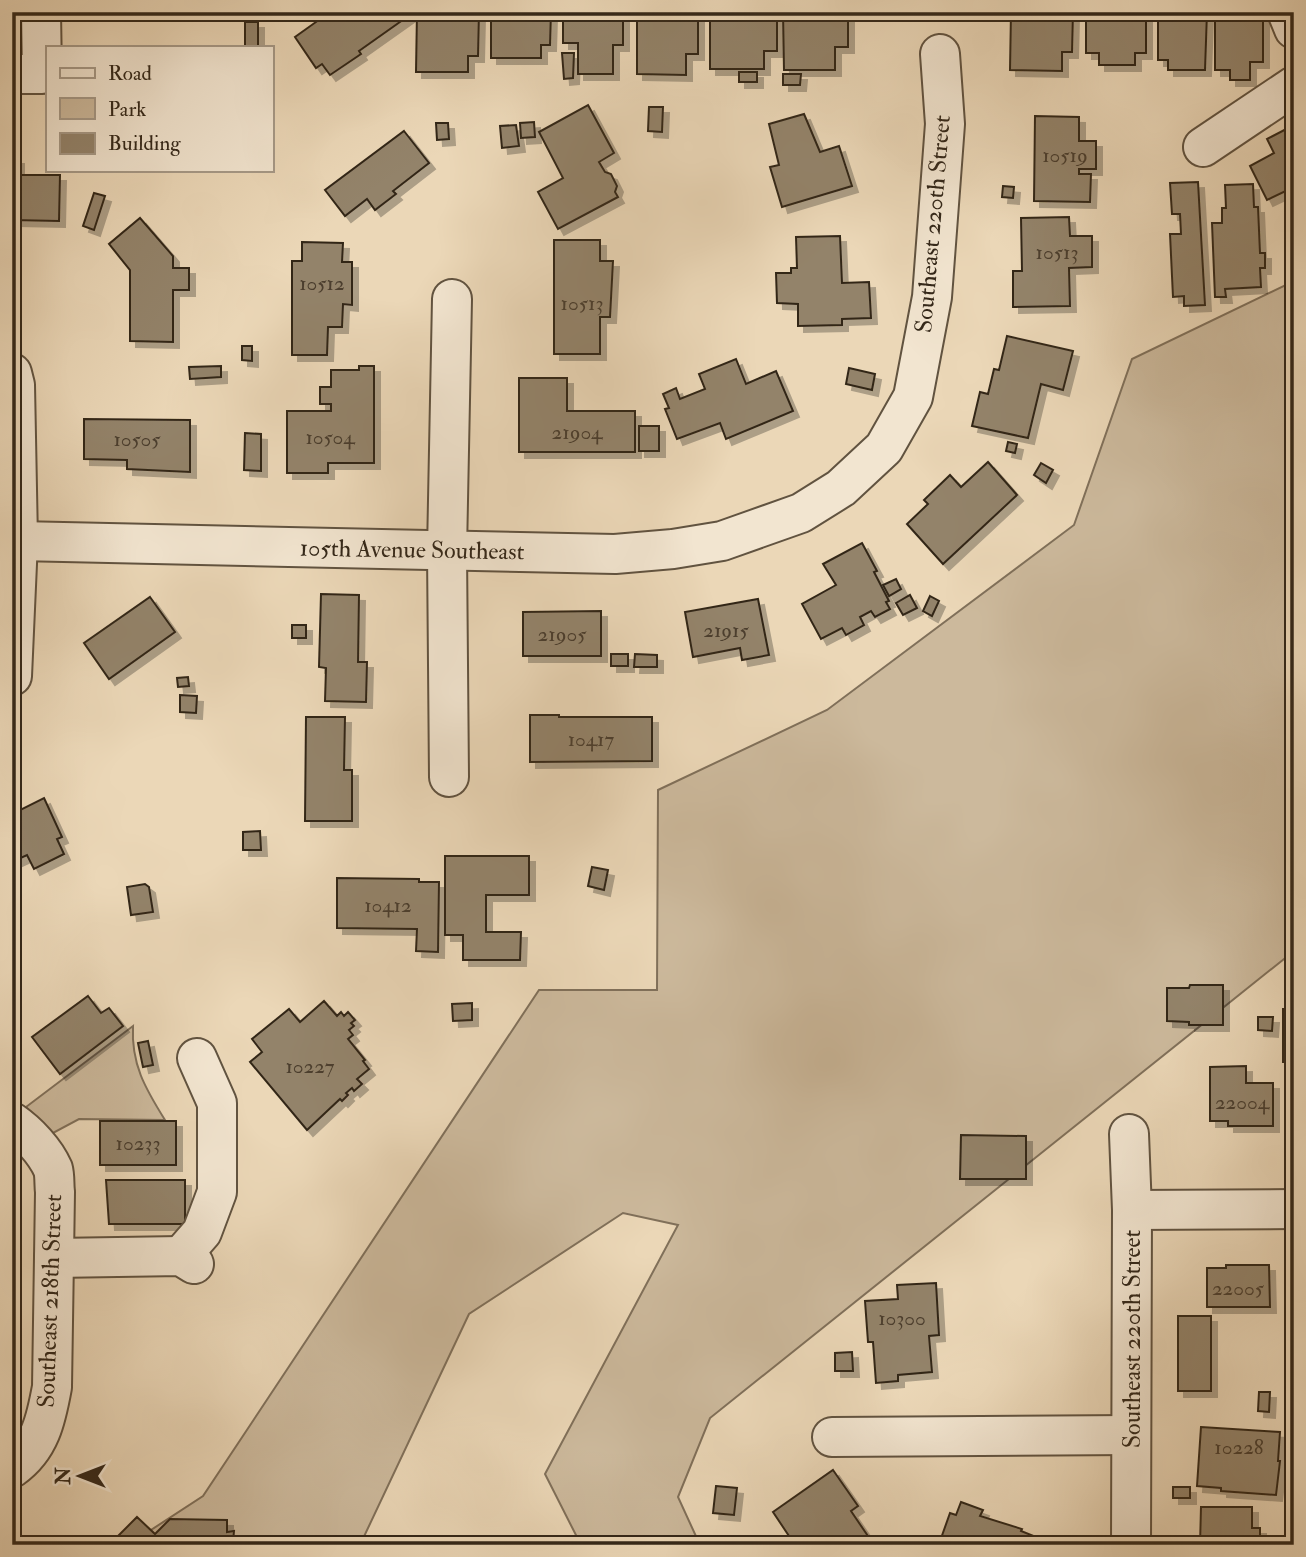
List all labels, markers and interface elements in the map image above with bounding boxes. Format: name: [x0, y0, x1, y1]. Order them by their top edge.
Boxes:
legend: [46, 46, 273, 172]
text: Road: [108, 60, 153, 87]
text: Park: [108, 96, 146, 123]
street label: Southeast 220th Street: [908, 114, 958, 334]
text: Building: [108, 130, 181, 157]
house number: 10519: [1042, 142, 1088, 169]
house number: 10513: [1036, 239, 1078, 266]
house number: 10512: [299, 270, 345, 297]
house number: 10513: [561, 290, 603, 317]
house number: 21904: [552, 419, 604, 446]
house number: 10504: [305, 424, 356, 451]
house number: 10505: [113, 426, 161, 453]
street label: 105th Avenue Southeast: [299, 533, 525, 567]
house number: 21915: [703, 617, 749, 644]
house number: 21905: [538, 621, 587, 648]
house number: 10417: [568, 726, 615, 753]
house number: 10412: [364, 892, 412, 919]
house number: 10227: [285, 1053, 335, 1080]
house number: 22004: [1215, 1089, 1271, 1116]
house number: 10233: [116, 1130, 160, 1157]
street label: Southeast 218th Street: [31, 1193, 69, 1408]
street label: Southeast 220th Street: [1117, 1230, 1148, 1448]
house number: 22005: [1212, 1275, 1265, 1302]
house number: 10300: [878, 1305, 926, 1332]
house number: 10228: [1214, 1434, 1264, 1461]
north arrow: [46, 1442, 116, 1512]
text: N: [52, 1467, 76, 1486]

